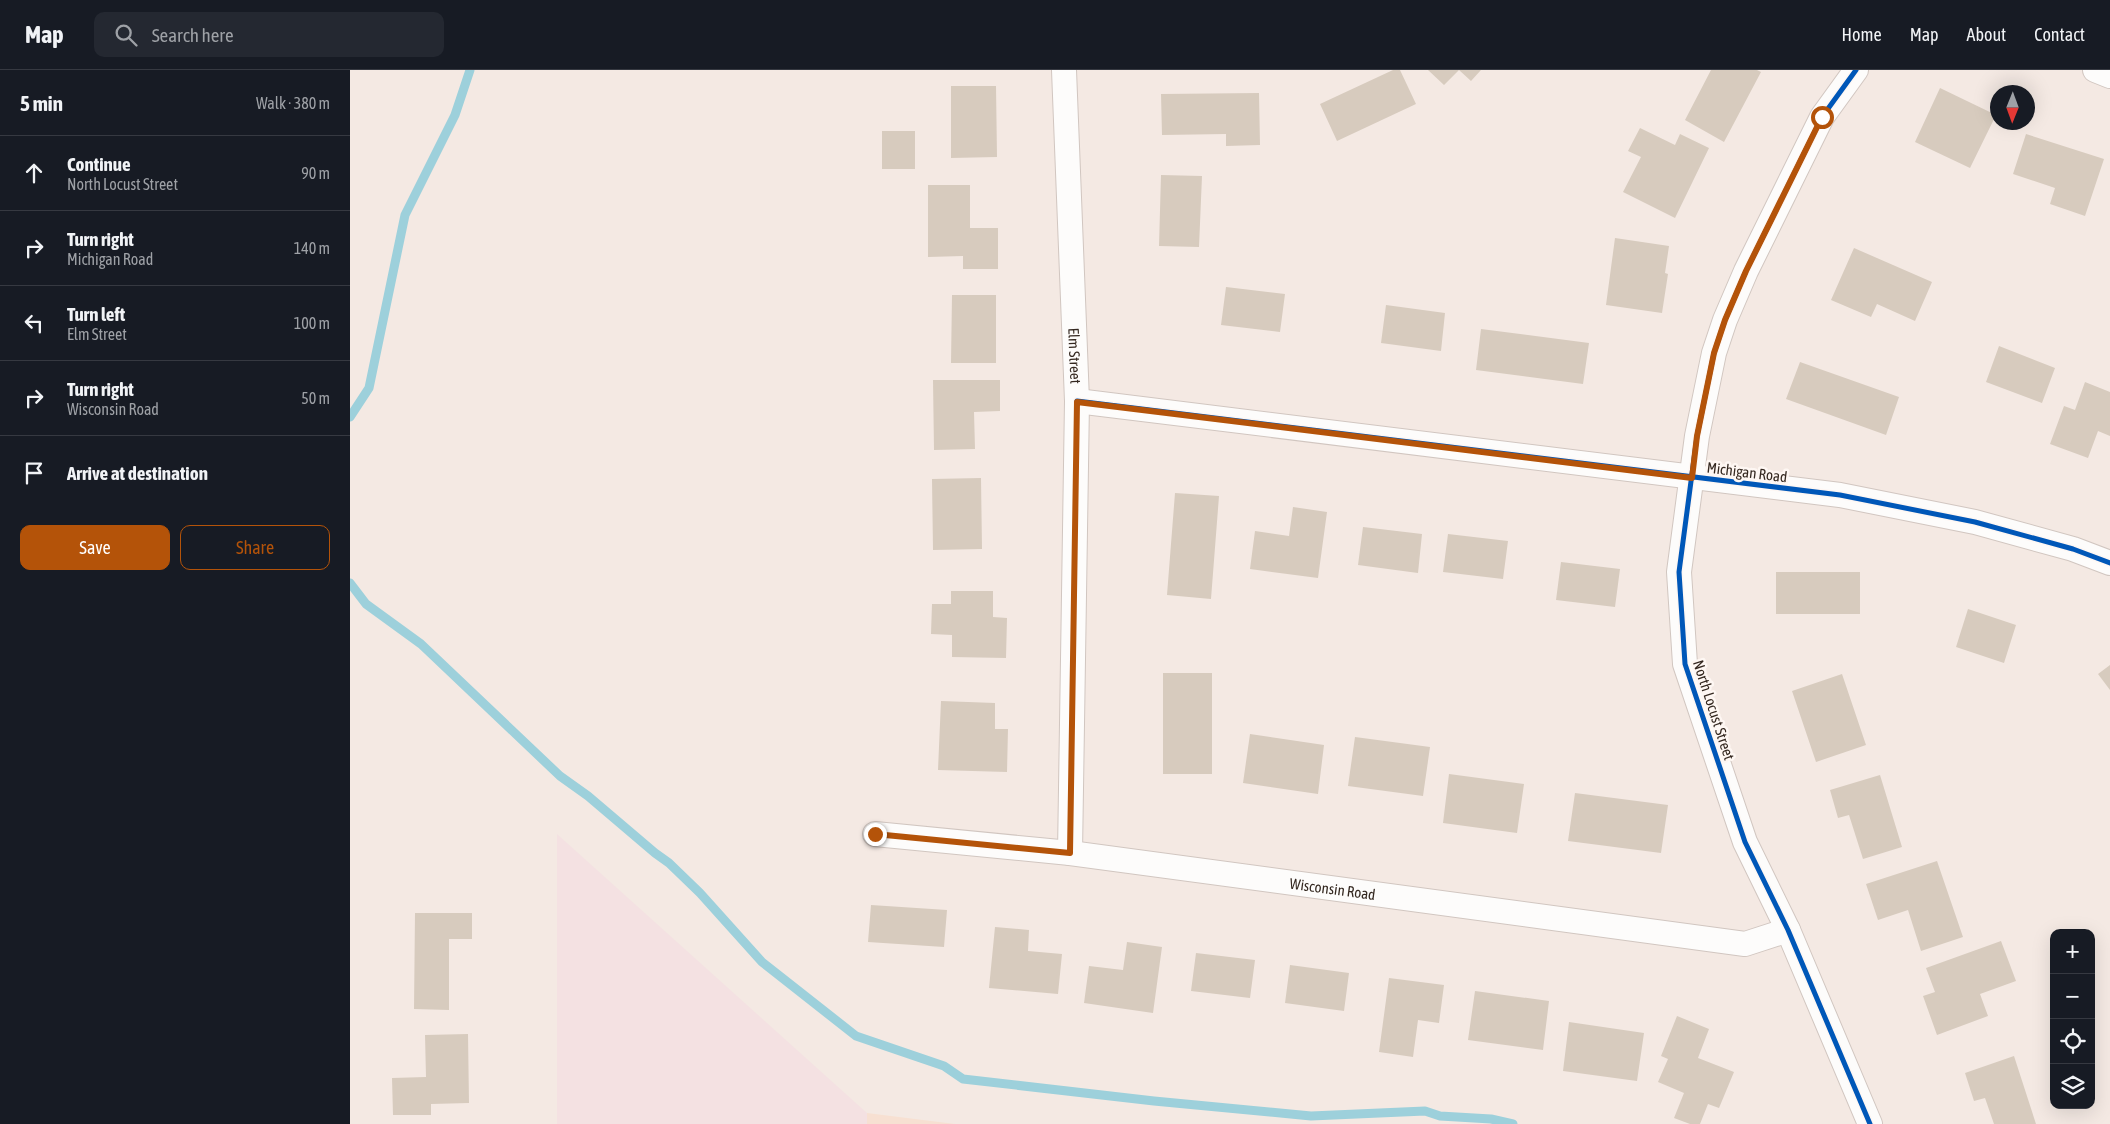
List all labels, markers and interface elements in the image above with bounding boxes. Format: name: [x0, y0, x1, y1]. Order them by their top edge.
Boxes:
search box: [94, 12, 444, 57]
text: Map: [25, 21, 64, 48]
icon: search: [112, 21, 140, 49]
text: Search here: [152, 24, 234, 46]
text: Home: [1842, 24, 1882, 45]
text: Map: [1910, 24, 1939, 45]
text: About: [1967, 24, 2006, 45]
text: Contact: [2034, 24, 2085, 45]
north arrow: [1990, 85, 2035, 130]
text: 5 min: [20, 91, 63, 115]
text: Walk · 380 m: [256, 94, 330, 112]
route start: [1811, 106, 1834, 129]
text: Continue: [67, 153, 131, 175]
icon: ahead: [20, 159, 48, 187]
text: 90 m: [301, 164, 330, 182]
text: North Locust Street: [67, 175, 178, 193]
text: Turn right: [67, 228, 134, 250]
icon: right: [20, 234, 48, 262]
text: 140 m: [294, 239, 330, 257]
text: Michigan Road: [67, 250, 153, 268]
text: Turn left: [67, 303, 125, 325]
icon: left: [20, 309, 48, 337]
text: 100 m: [294, 314, 330, 332]
text: Elm Street: [67, 325, 127, 343]
street label: Elm Street: [1066, 327, 1085, 384]
text: Turn right: [67, 378, 134, 400]
icon: right: [20, 384, 48, 412]
text: 50 m: [301, 389, 330, 407]
text: Wisconsin Road: [67, 400, 159, 418]
icon: arrive: [20, 459, 48, 487]
street label: Michigan Road: [1706, 459, 1788, 485]
text: Arrive at destination: [67, 462, 208, 484]
button: Save: [20, 525, 170, 570]
button: Share: [180, 525, 330, 570]
street label: North Locust Street: [1690, 658, 1738, 762]
route end: [864, 823, 887, 846]
street label: Wisconsin Road: [1289, 874, 1377, 903]
map controls: [2050, 929, 2095, 1109]
button: +: [2050, 929, 2095, 974]
button: −: [2050, 974, 2095, 1019]
button: locate: [2050, 1019, 2095, 1064]
button: layers: [2050, 1064, 2095, 1109]

